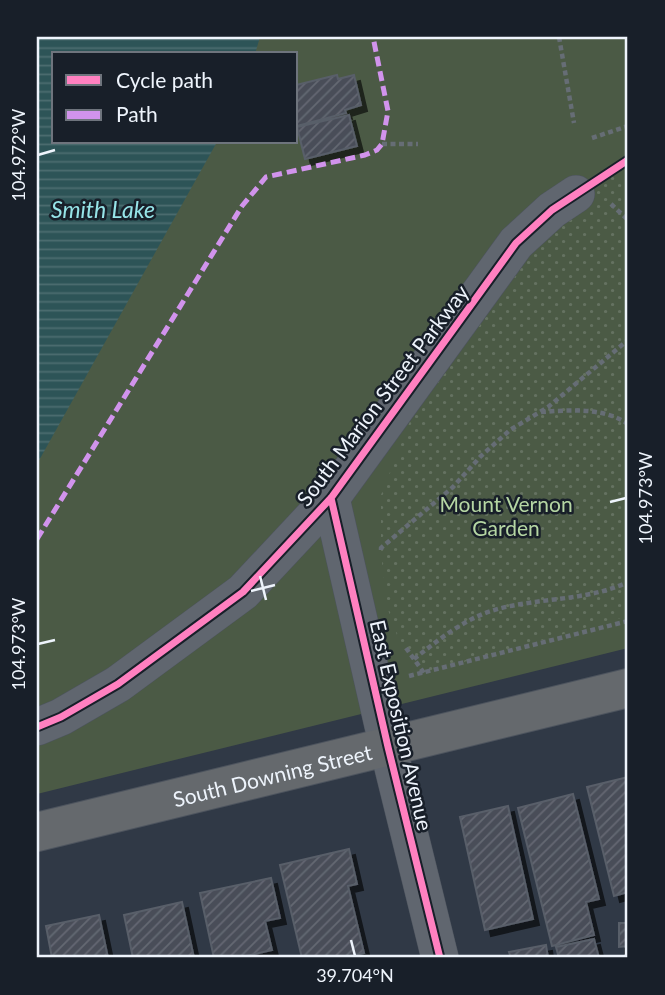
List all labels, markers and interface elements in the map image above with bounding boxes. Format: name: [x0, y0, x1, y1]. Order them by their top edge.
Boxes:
legend: [52, 52, 298, 144]
text: Cycle path: [116, 67, 213, 92]
text: Path: [116, 101, 158, 126]
text: 104.972°W: [7, 108, 29, 202]
water label: Smith Lake: [51, 195, 155, 223]
street label: South Marion Street Parkway: [291, 280, 473, 510]
text: 104.973°W: [634, 451, 656, 545]
park label: Mount Vernon Garden: [439, 491, 573, 540]
text: 104.973°W: [7, 597, 29, 691]
street label: East Exposition Avenue: [366, 617, 438, 833]
street label: South Downing Street: [170, 738, 375, 811]
text: 39.704°N: [316, 964, 394, 986]

